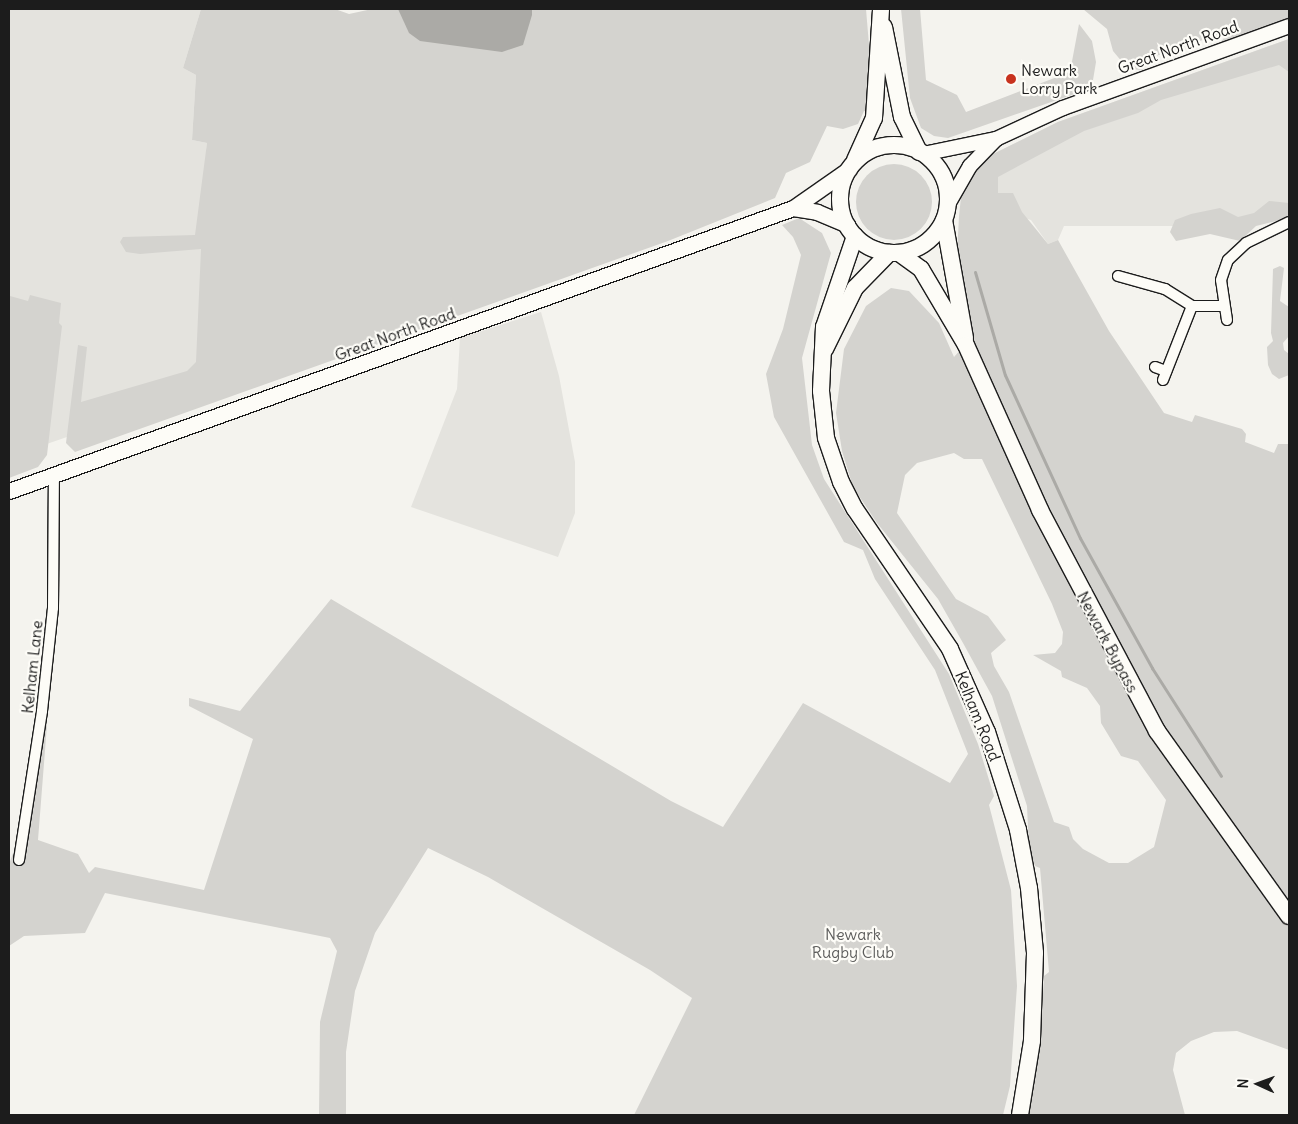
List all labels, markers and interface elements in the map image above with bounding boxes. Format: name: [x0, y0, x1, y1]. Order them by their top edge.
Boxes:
street label: Great North Road: [1115, 16, 1241, 78]
place label: Newark Lorry Park: [1021, 60, 1098, 98]
marker: Newark Lorry Park: [1005, 73, 1017, 85]
street label: Great North Road: [332, 303, 458, 365]
street label: Newark Bypass: [1073, 588, 1143, 696]
street label: Kelham Lane: [18, 619, 46, 715]
street label: Kelham Road: [951, 668, 1005, 764]
park label: Newark Rugby Club: [812, 924, 894, 962]
north arrow: [1233, 1059, 1283, 1109]
text: N: [1234, 1078, 1252, 1089]

